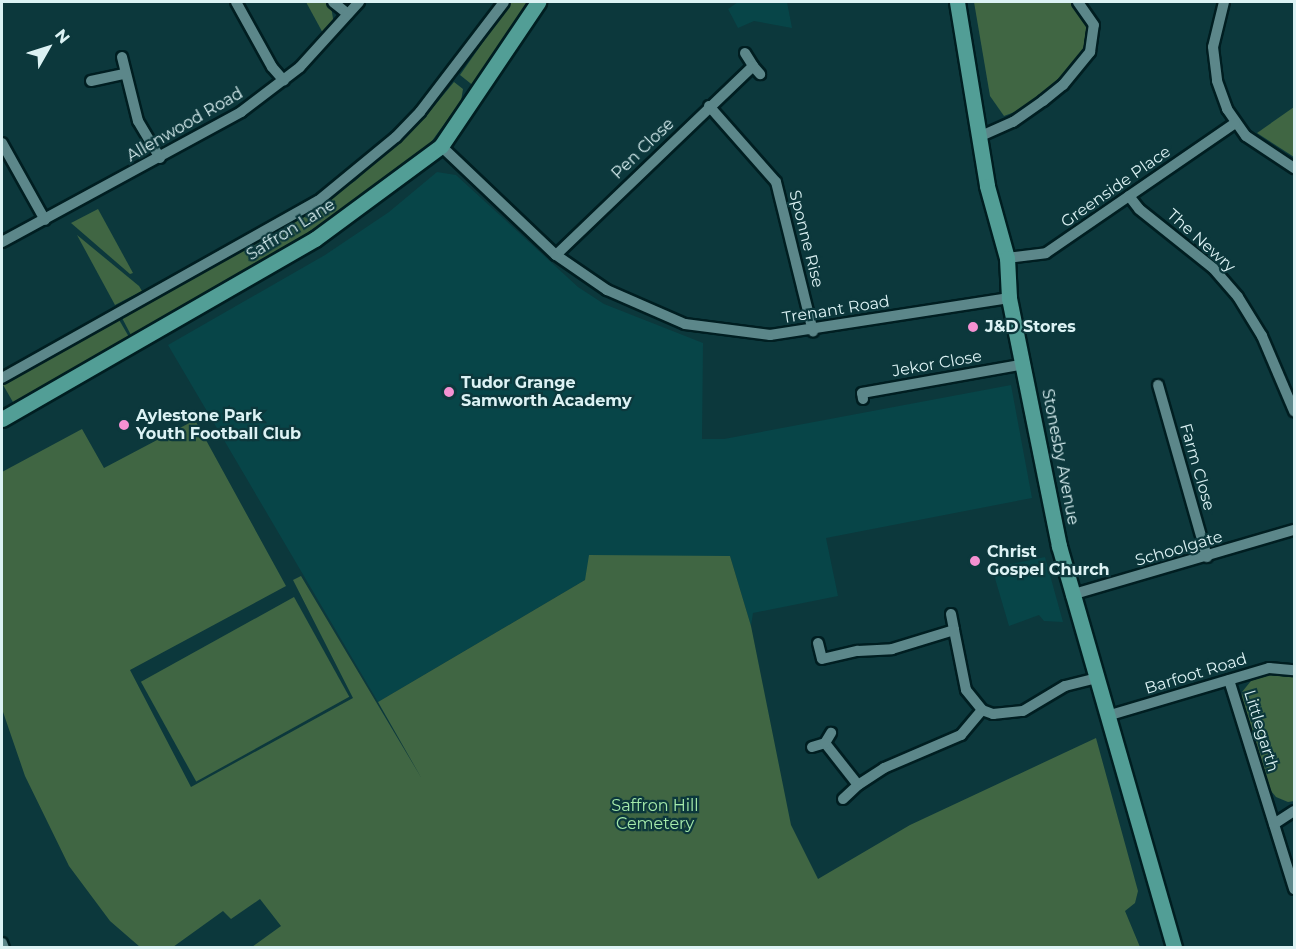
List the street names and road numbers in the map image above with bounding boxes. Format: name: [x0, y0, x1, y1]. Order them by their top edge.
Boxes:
street label: Allenwood Road: [123, 84, 247, 166]
street label: Pen Close: [608, 115, 678, 183]
street label: Greenside Place: [1058, 142, 1174, 232]
street label: Sponne Rise: [785, 188, 827, 290]
street label: Saffron Lane: [243, 195, 339, 265]
street label: The Newry: [1163, 205, 1239, 277]
street label: Trenant Road: [781, 292, 891, 328]
street label: Jekor Close: [891, 347, 983, 381]
street label: Stonesby Avenue: [1037, 387, 1083, 527]
street label: Farm Close: [1175, 421, 1219, 513]
street label: Schoolgate: [1133, 527, 1225, 571]
street label: Barfoot Road: [1143, 649, 1249, 699]
street label: Littlegarth: [1239, 688, 1283, 774]

